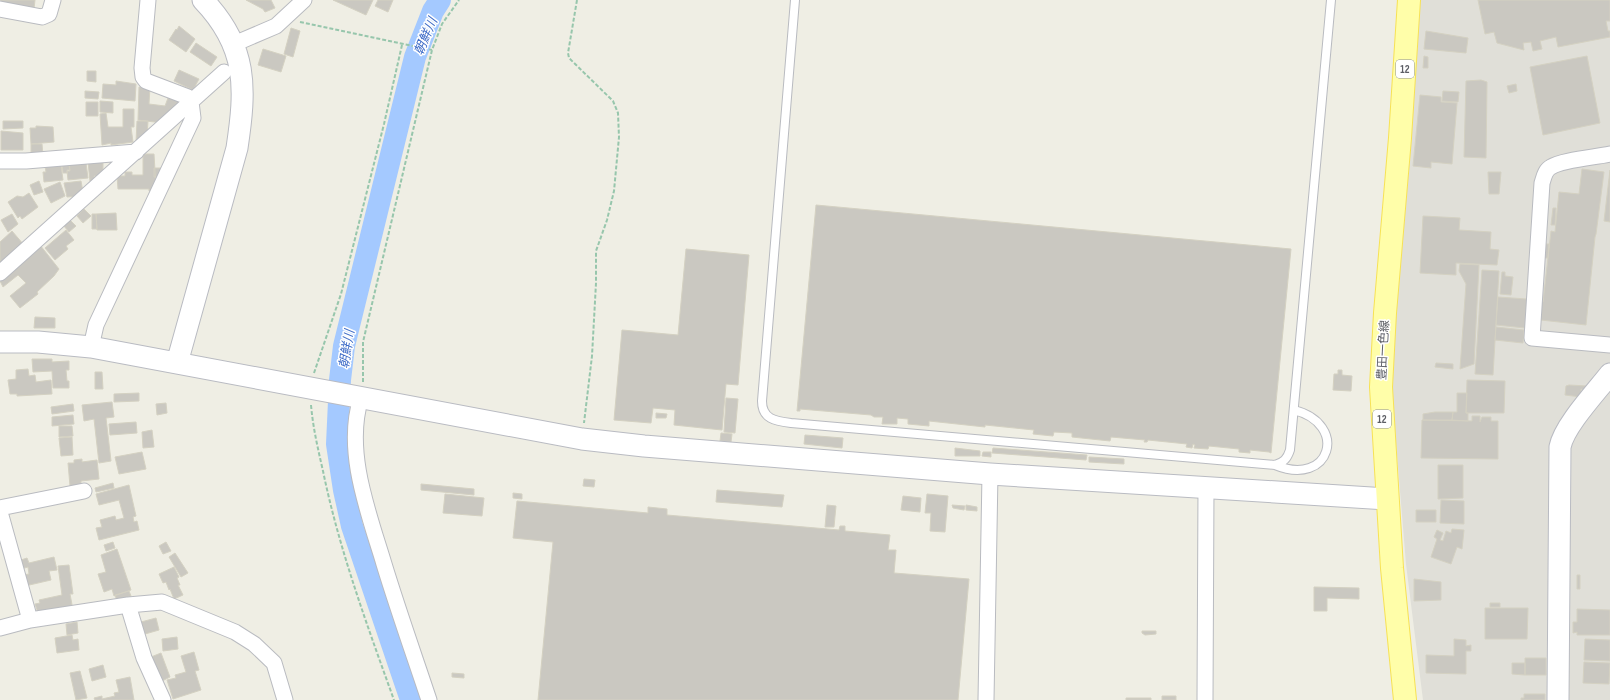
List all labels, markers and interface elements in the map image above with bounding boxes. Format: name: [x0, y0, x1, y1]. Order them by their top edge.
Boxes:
water label: 朝鮮川: [411, 13, 442, 57]
road number: 12: [1396, 60, 1414, 78]
street label: 豊田一色線: [1374, 320, 1393, 380]
water label: 朝鮮川: [336, 327, 358, 370]
road number: 12: [1373, 410, 1391, 428]

